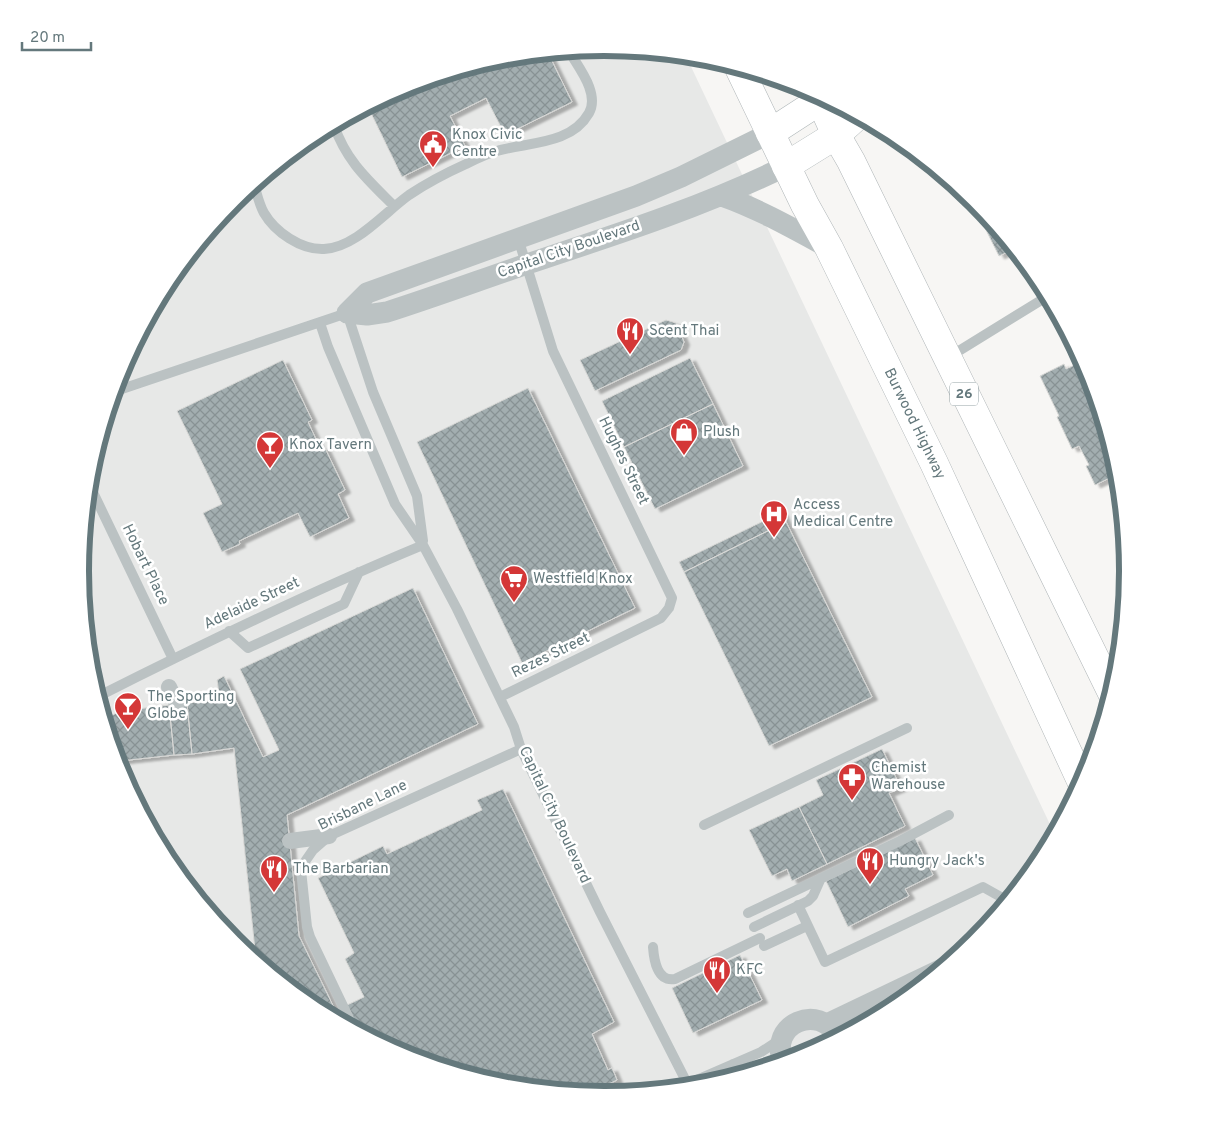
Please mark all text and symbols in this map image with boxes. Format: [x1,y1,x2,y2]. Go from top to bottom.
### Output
scale bar [22,20,91,52]
text: 20 m [30,29,65,48]
place label: Knox Civic Centre [452,126,522,162]
public building icon: Knox Civic Centre [418,129,448,168]
street label: Capital City Boulevard [495,217,643,283]
restaurant icon: Scent Thai [615,316,645,355]
place label: Scent Thai [649,322,719,341]
street label: Burwood Highway [879,365,949,483]
road number: 26 [950,382,978,406]
street label: Hughes Street [593,414,653,508]
shop icon: Plush [669,417,699,456]
place label: Plush [703,423,740,442]
bar icon: Knox Tavern [255,430,285,469]
place label: Knox Tavern [289,436,372,455]
place label: Access Medical Centre [793,496,893,532]
hospital icon: Access Medical Centre [759,499,789,538]
street label: Hobart Place [117,521,173,609]
supermarket icon: Westfield Knox [499,564,529,603]
place label: Westfield Knox [533,570,633,589]
street label: Adelaide Street [201,574,303,634]
street label: Rezes Street [509,629,593,683]
place label: The Sporting Globe [147,688,234,724]
bar icon: The Sporting Globe [113,691,143,730]
street label: Capital City Boulevard [514,743,594,887]
place label: Chemist Warehouse [871,759,945,795]
pharmacy icon: Chemist Warehouse [837,762,867,801]
street label: Brisbane Lane [315,776,411,836]
restaurant icon: Hungry Jack's [855,846,885,885]
place label: Hungry Jack's [889,852,985,871]
restaurant icon: The Barbarian [259,854,289,893]
place label: The Barbarian [293,860,389,879]
restaurant icon: KFC [702,955,732,994]
place label: KFC [736,961,764,980]

